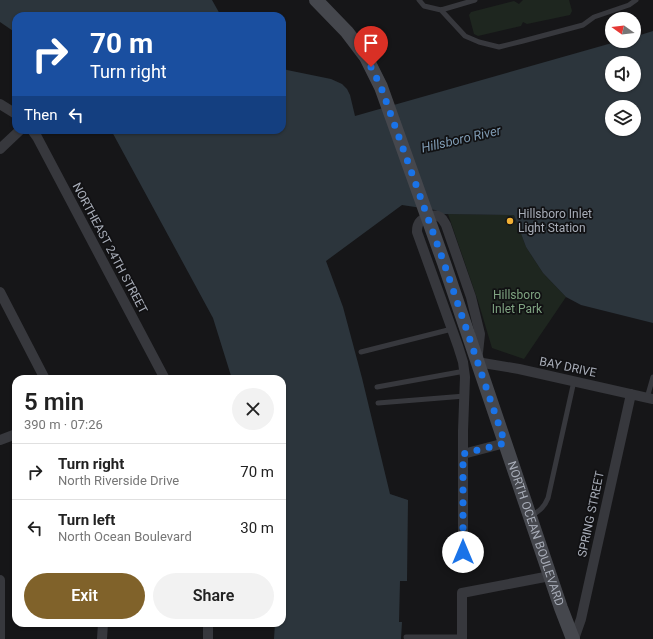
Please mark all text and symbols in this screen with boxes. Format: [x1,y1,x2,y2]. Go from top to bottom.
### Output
north arrow [605,12,641,48]
map controls [605,12,641,136]
pin [354,26,388,67]
text: 70 m [90,27,153,60]
icon: right [24,28,76,80]
icon: arrive [360,32,382,54]
button: sound [605,56,641,92]
text: Turn right [90,61,167,82]
button: layers [605,100,641,136]
icon: left [65,104,87,126]
text: Then [24,106,57,124]
water label: Hillsboro River [420,122,503,155]
street label: NORTHEAST 24TH STREET [70,180,150,316]
place label: Hillsboro Inlet Light Station [518,207,592,235]
marker: Hillsboro Inlet Light Station [505,216,515,226]
park label: Hillsboro Inlet Park [492,288,543,316]
street label: BAY DRIVE [538,354,598,380]
text: 5 min [24,388,84,416]
button: close [232,388,274,430]
text: 390 m · 07:26 [24,417,103,432]
text: Turn right [58,455,124,473]
street label: NORTH OCEAN BOULEVARD [505,459,567,608]
icon: right [24,461,46,483]
text: 70 m [240,463,274,481]
street label: SPRING STREET [575,470,607,558]
text: North Riverside Drive [58,473,179,488]
text: Turn left [58,511,115,529]
icon: left [24,517,46,539]
text: 30 m [240,519,274,537]
text: North Ocean Boulevard [58,529,192,544]
position arrow [442,531,484,573]
button: Exit [24,573,145,619]
button: Share [153,573,274,619]

